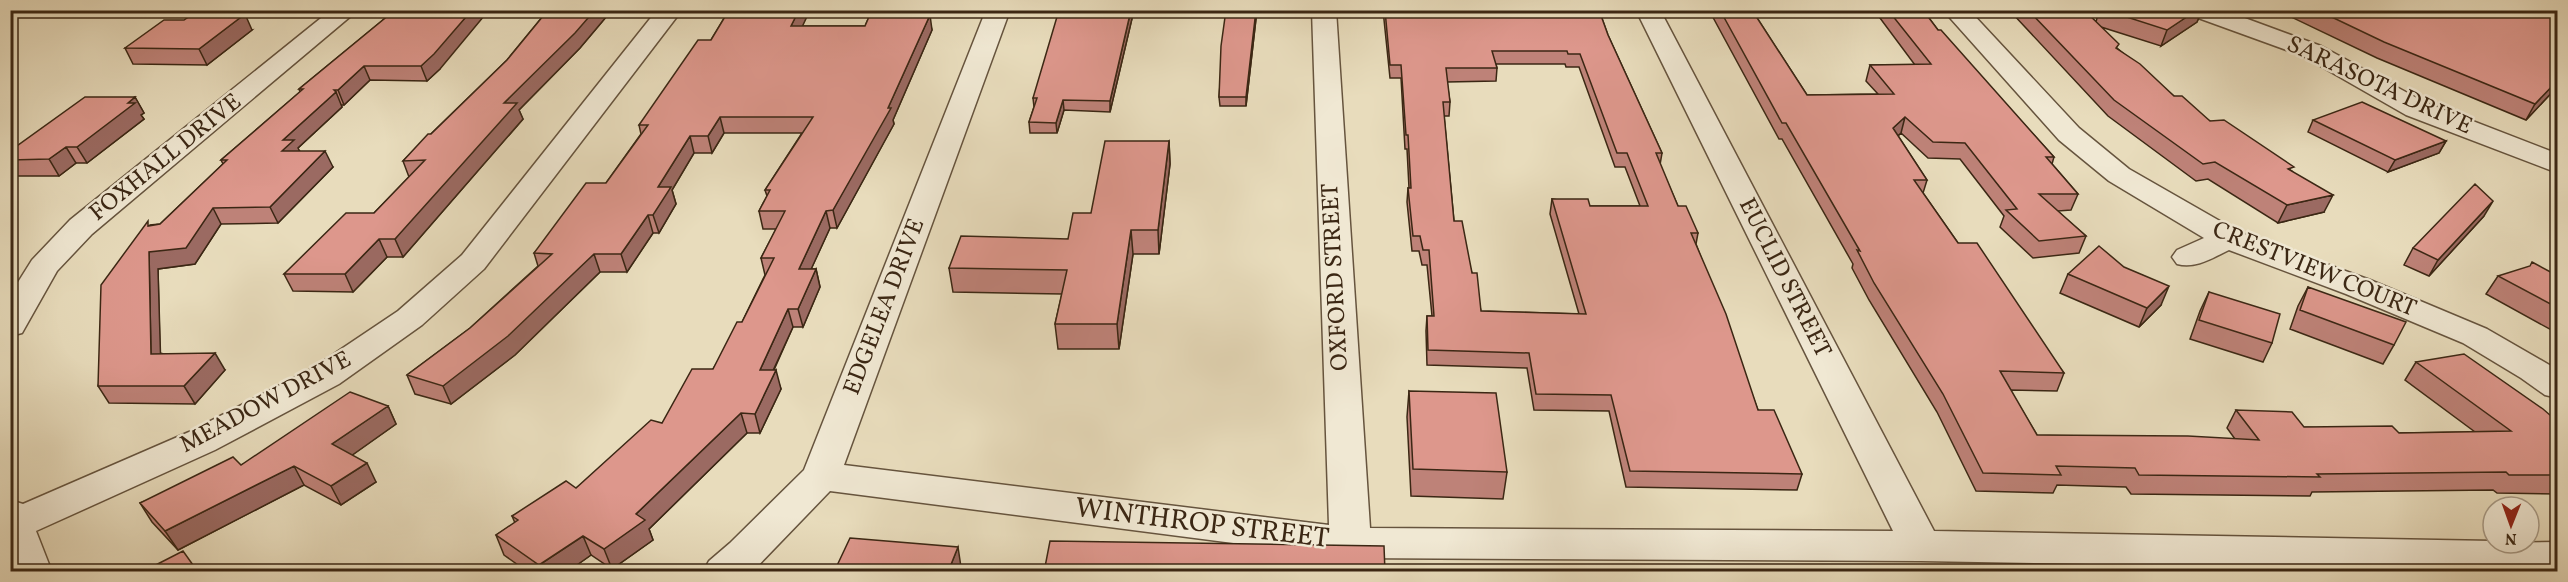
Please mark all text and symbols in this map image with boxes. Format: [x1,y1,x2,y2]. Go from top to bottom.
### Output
street label: SARASOTA DRIVE [2281,28,2477,144]
street label: FOXHALL DRIVE [83,86,249,230]
street label: OXFORD STREET [1314,182,1358,372]
street label: EUCLID STREET [1729,192,1839,364]
street label: EDGELEA DRIVE [836,214,934,400]
street label: CRESTVIEW COURT [2207,214,2421,326]
street label: MEADOW DRIVE [174,343,358,463]
street label: WINTHROP STREET [1073,489,1331,559]
north arrow [2481,495,2541,555]
text: N [2504,527,2517,549]

